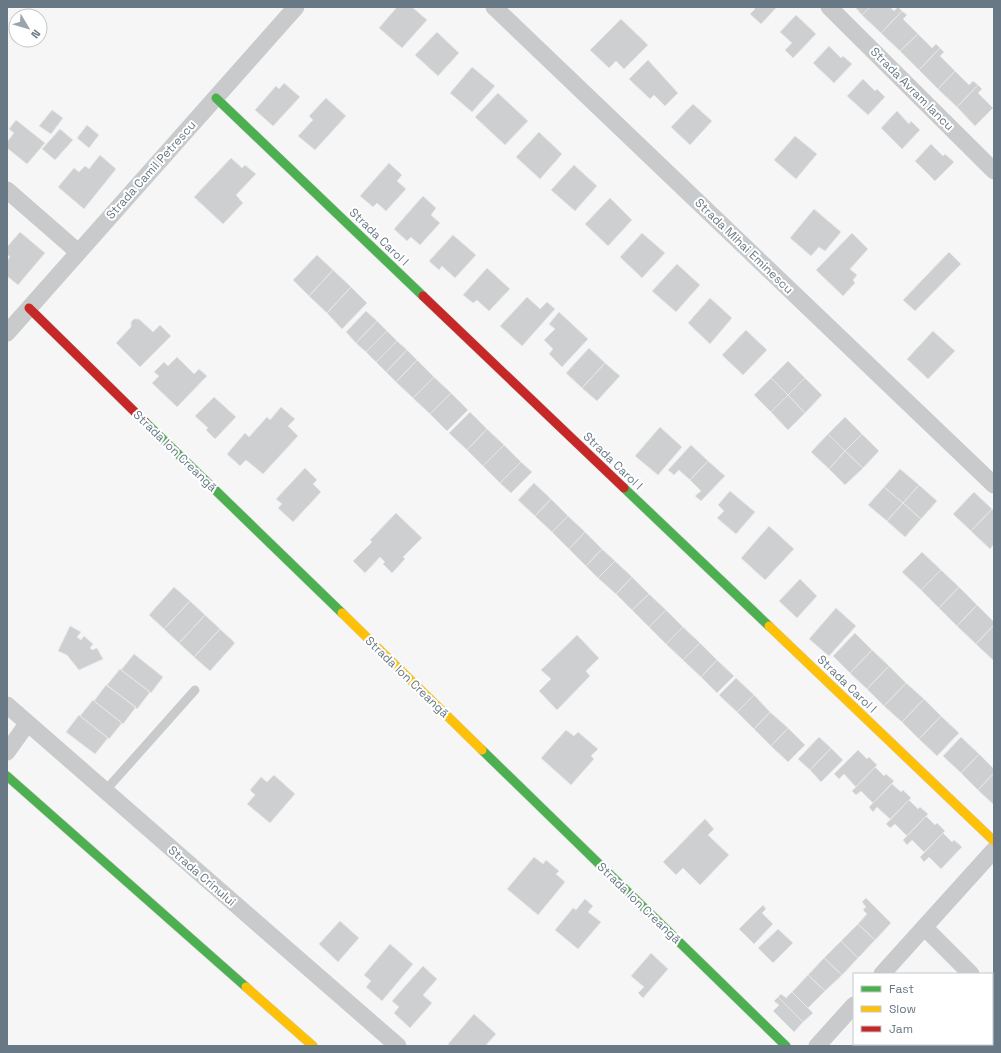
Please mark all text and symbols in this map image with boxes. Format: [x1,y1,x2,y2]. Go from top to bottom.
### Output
north arrow [8,8,48,48]
text: N [28,27,44,41]
street label: Strada Avram Iancu [867,44,957,134]
street label: Strada Camil Petrescu [102,117,200,223]
street label: Strada Mihai Eminescu [691,195,797,297]
street label: Strada Carol I [346,205,412,269]
street label: Strada Ion Creangă [130,407,220,495]
street label: Strada Carol I [580,429,646,493]
street label: Strada Ion Creangă [362,633,452,721]
street label: Strada Carol I [814,652,880,716]
street label: Strada Crinului [165,842,239,910]
street label: Strada Ion Creangă [594,859,684,947]
legend [853,973,993,1045]
text: Fast [889,981,914,997]
text: Slow [889,1001,916,1017]
text: Jam [889,1021,913,1037]

